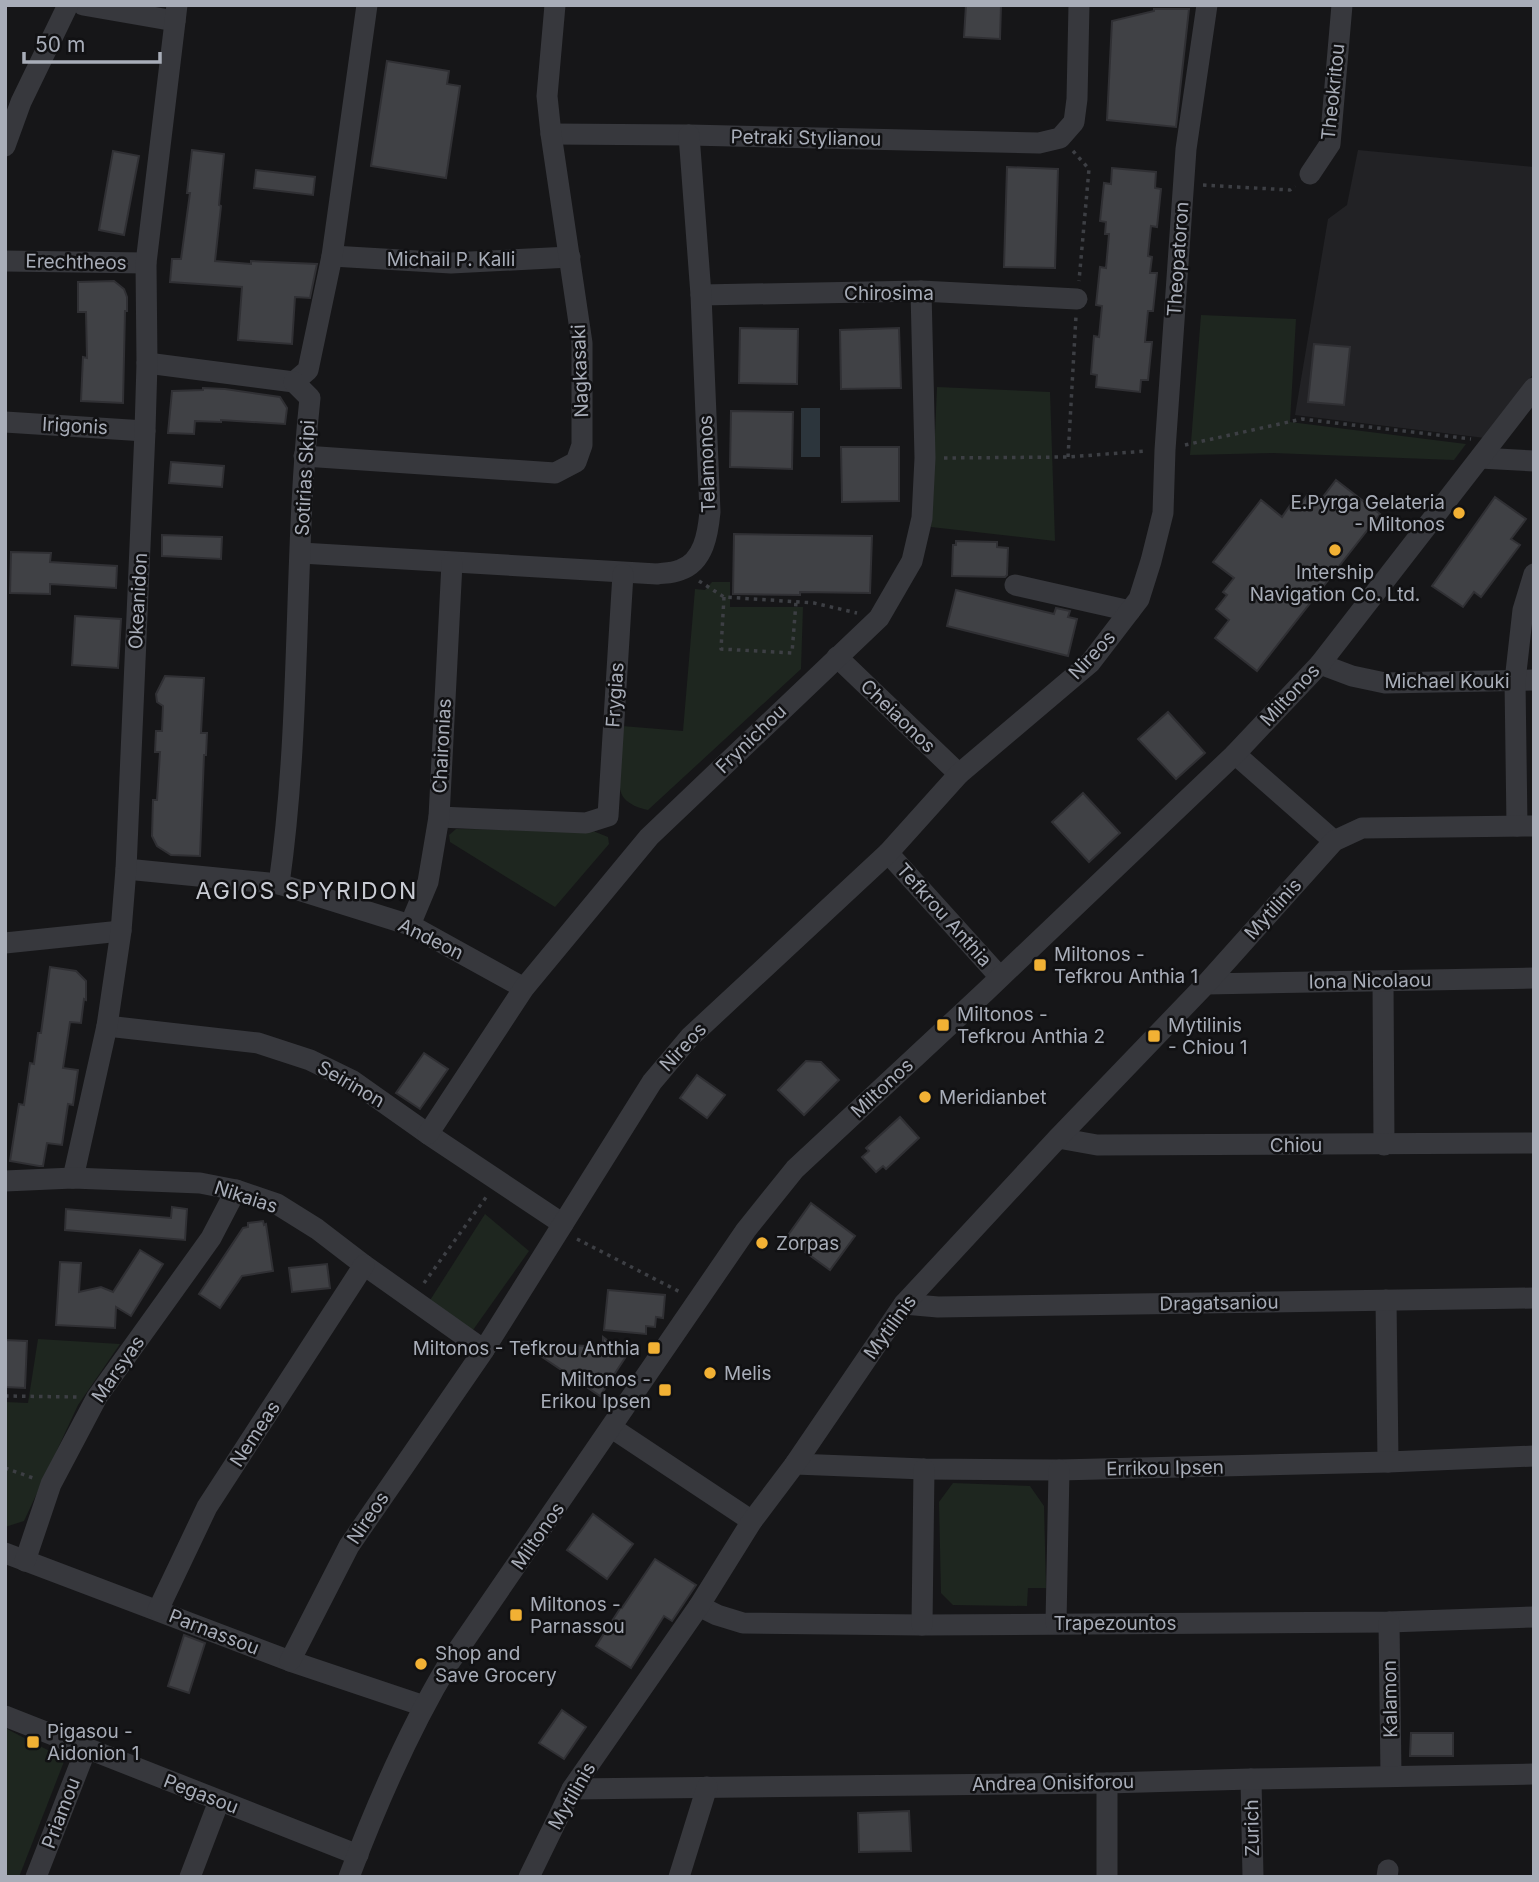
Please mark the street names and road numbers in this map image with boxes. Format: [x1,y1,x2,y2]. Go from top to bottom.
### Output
street label: Theokritou [1316,43,1350,141]
street label: Petraki Stylianou [730,125,882,151]
street label: Theopatoron [1163,201,1193,317]
street label: Michail P. Kalli [387,248,515,271]
street label: Erechtheos [25,250,127,274]
street label: Chirosima [844,282,934,305]
street label: Nagkasaki [567,324,593,418]
street label: Irigonis [41,413,109,439]
street label: Telamonos [694,415,720,513]
street label: Sotirias Skipi [290,420,320,536]
street label: Okeanidon [124,552,152,650]
street label: Nireos [1064,626,1120,684]
street label: Miltonos [1255,659,1325,731]
street label: Frygias [601,662,629,728]
street label: Michael Kouki [1384,670,1510,693]
street label: Cheiaonos [856,675,940,757]
street label: Chaironias [428,698,456,794]
street label: Frynichou [711,700,791,778]
street label: Tefkrou Anthia [892,859,996,971]
street label: Mytilinis [1240,874,1306,944]
street label: Andeon [395,913,467,965]
street label: Iona Nicolaou [1308,968,1432,994]
street label: Nireos [655,1018,711,1076]
street label: Miltonos [846,1053,918,1123]
street label: Seirinon [313,1056,389,1112]
street label: Chiou [1270,1134,1322,1157]
street label: Nikaias [211,1176,281,1218]
street label: Mytilinis [859,1290,921,1364]
street label: Dragatsaniou [1159,1290,1279,1316]
street label: Marsyas [87,1331,149,1407]
street label: Nemeas [225,1397,285,1471]
street label: Errikou Ipsen [1106,1455,1224,1481]
street label: Nireos [342,1487,394,1549]
street label: Miltonos [507,1498,569,1574]
street label: Parnassou [166,1604,262,1660]
street label: Trapezountos [1054,1612,1176,1635]
street label: Kalamon [1378,1660,1402,1738]
street label: Mytilinis [544,1758,600,1834]
street label: Pegasou [160,1769,242,1819]
street label: Andrea Onisiforou [972,1770,1134,1796]
street label: Priamou [37,1774,85,1852]
street label: Zurich [1240,1799,1264,1857]

